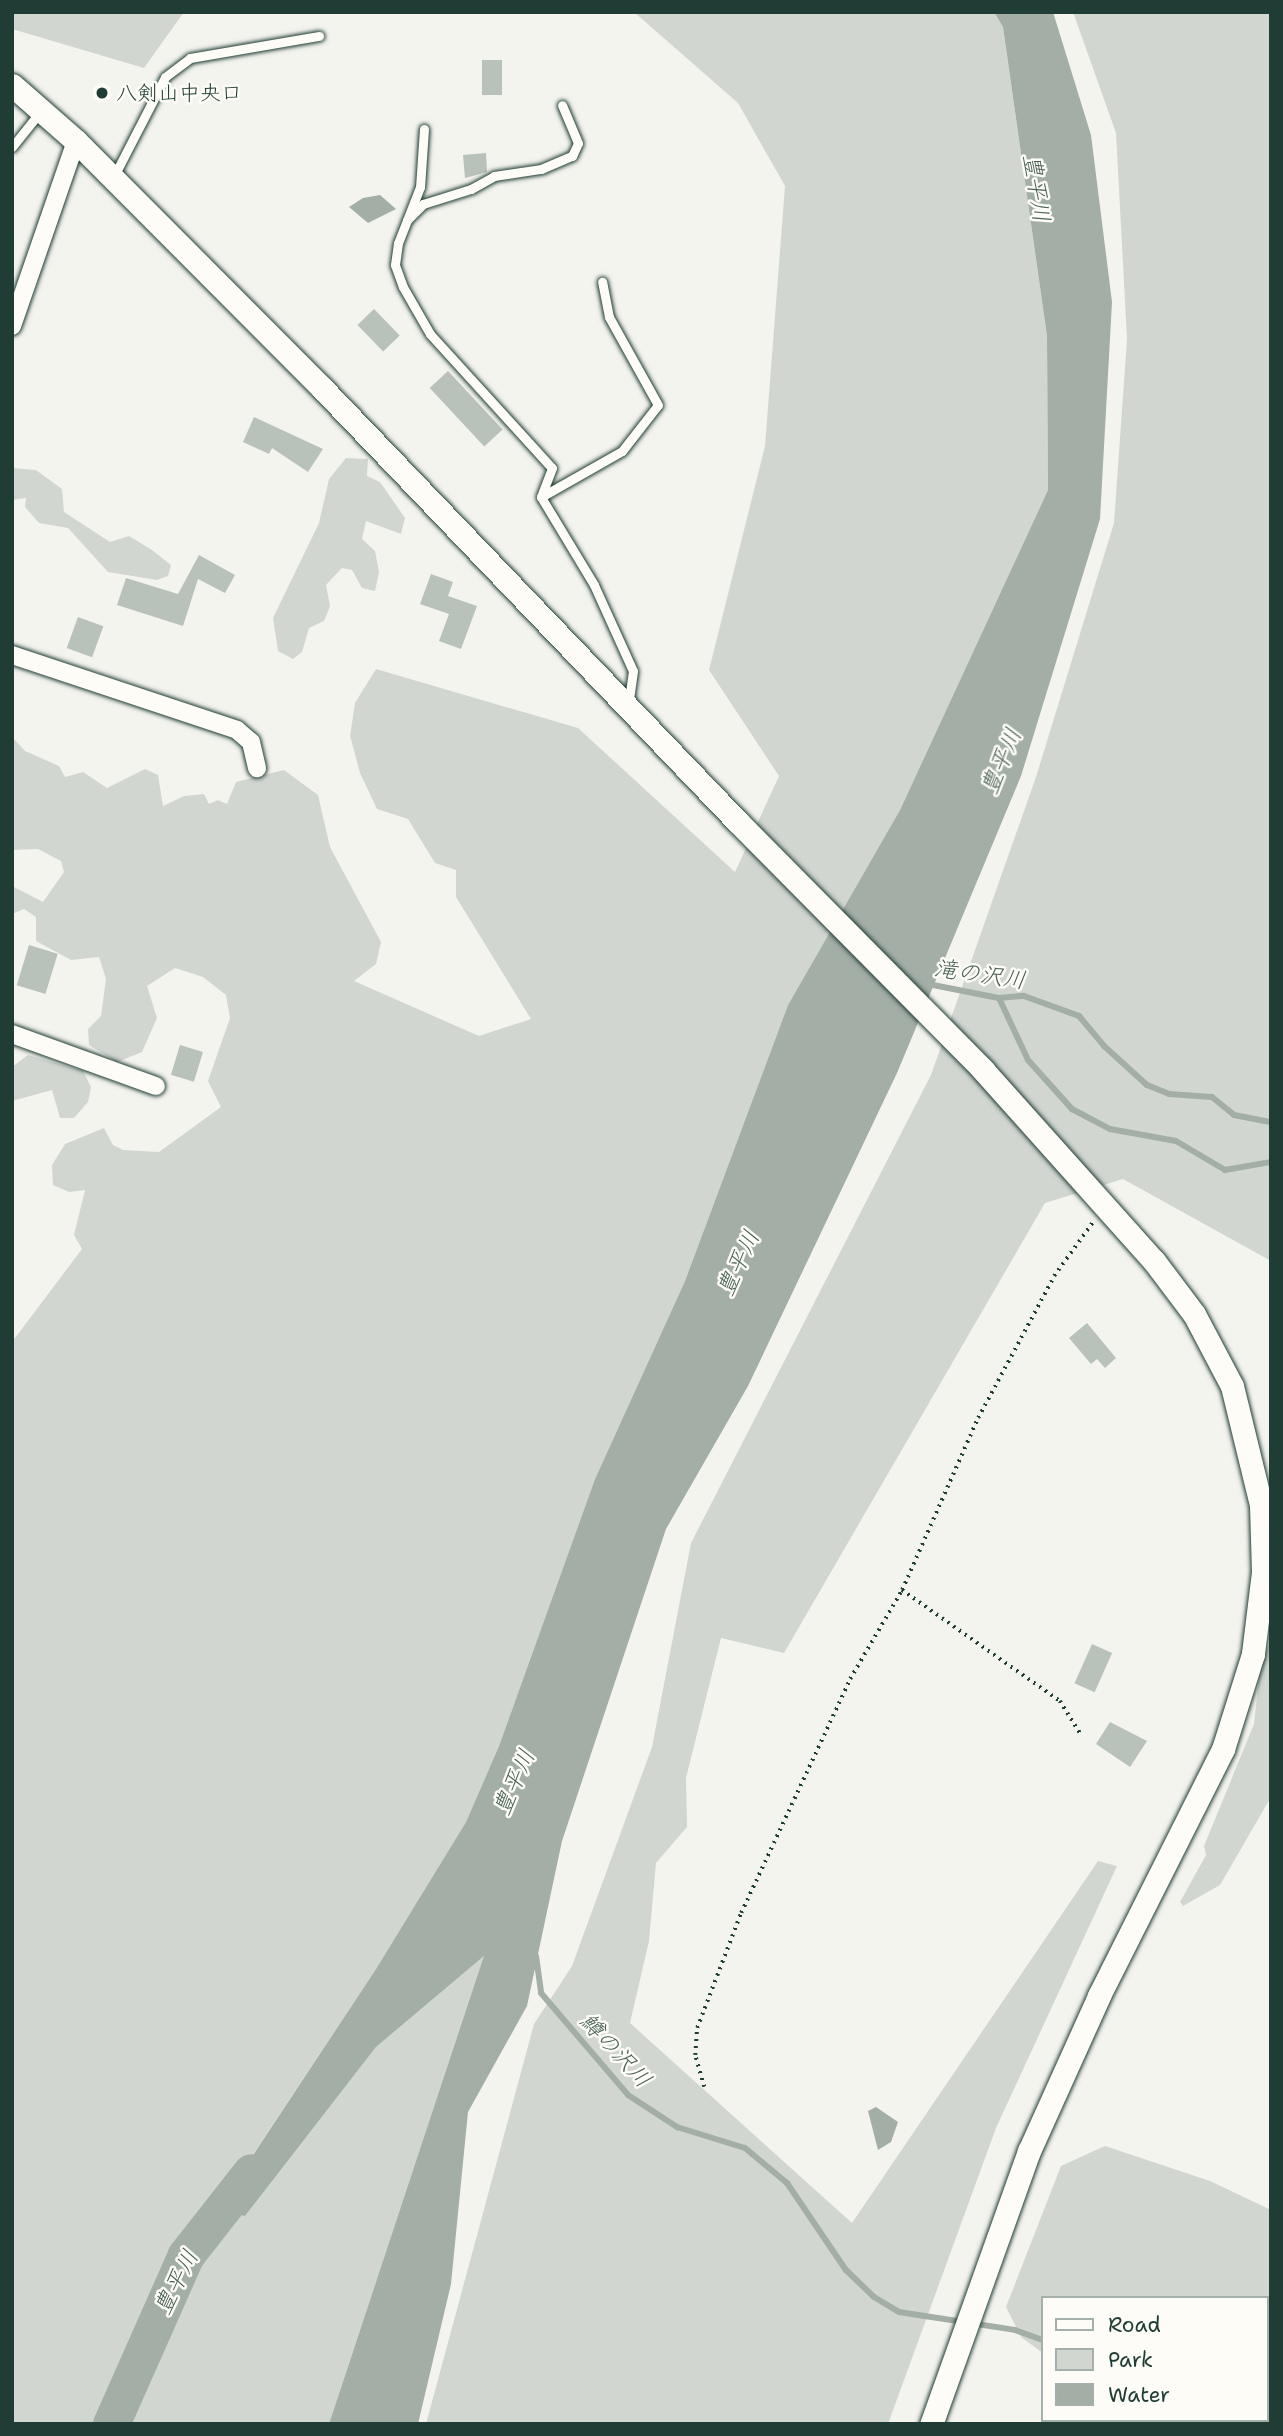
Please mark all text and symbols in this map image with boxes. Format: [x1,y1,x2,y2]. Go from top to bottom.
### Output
place label: 八剣山中央口 [116,80,242,106]
marker: 八剣山中央口 [94,85,110,101]
water label: 豊平川 [1018,152,1056,224]
water label: 豊平川 [975,724,1027,798]
water label: 滝の沢川 [933,954,1027,994]
water label: 豊平川 [711,1226,765,1300]
water label: 豊平川 [487,1745,541,1819]
water label: 鱒の沢川 [575,2007,657,2093]
water label: 豊平川 [148,2245,204,2319]
legend [1042,2296,1269,2422]
text: Road [1108,2311,1161,2339]
text: Park [1108,2346,1153,2374]
text: Water [1108,2381,1170,2409]

